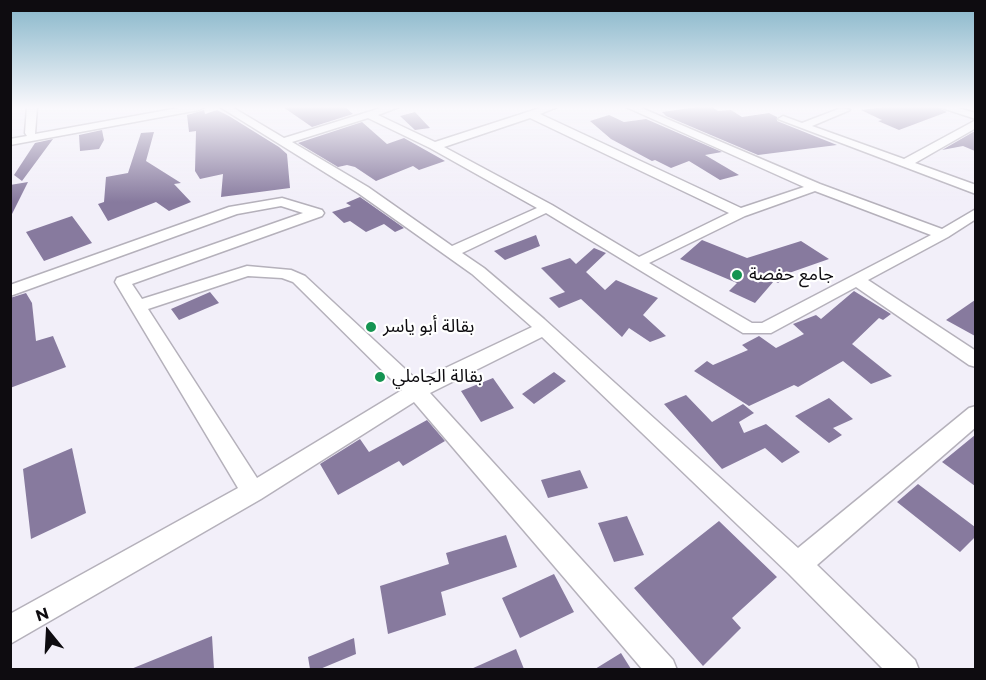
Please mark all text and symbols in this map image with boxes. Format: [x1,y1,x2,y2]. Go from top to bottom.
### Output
place label: جامع حفصة [749,264,834,286]
marker: جامع حفصة [730,268,744,282]
place label: بقالة أبو ياسر [383,316,474,338]
marker: بقالة أبو ياسر [364,320,378,334]
place label: بقالة الجاملي [392,366,483,388]
marker: بقالة الجاملي [373,370,387,384]
north arrow [18,602,78,662]
text: N [33,603,51,625]

